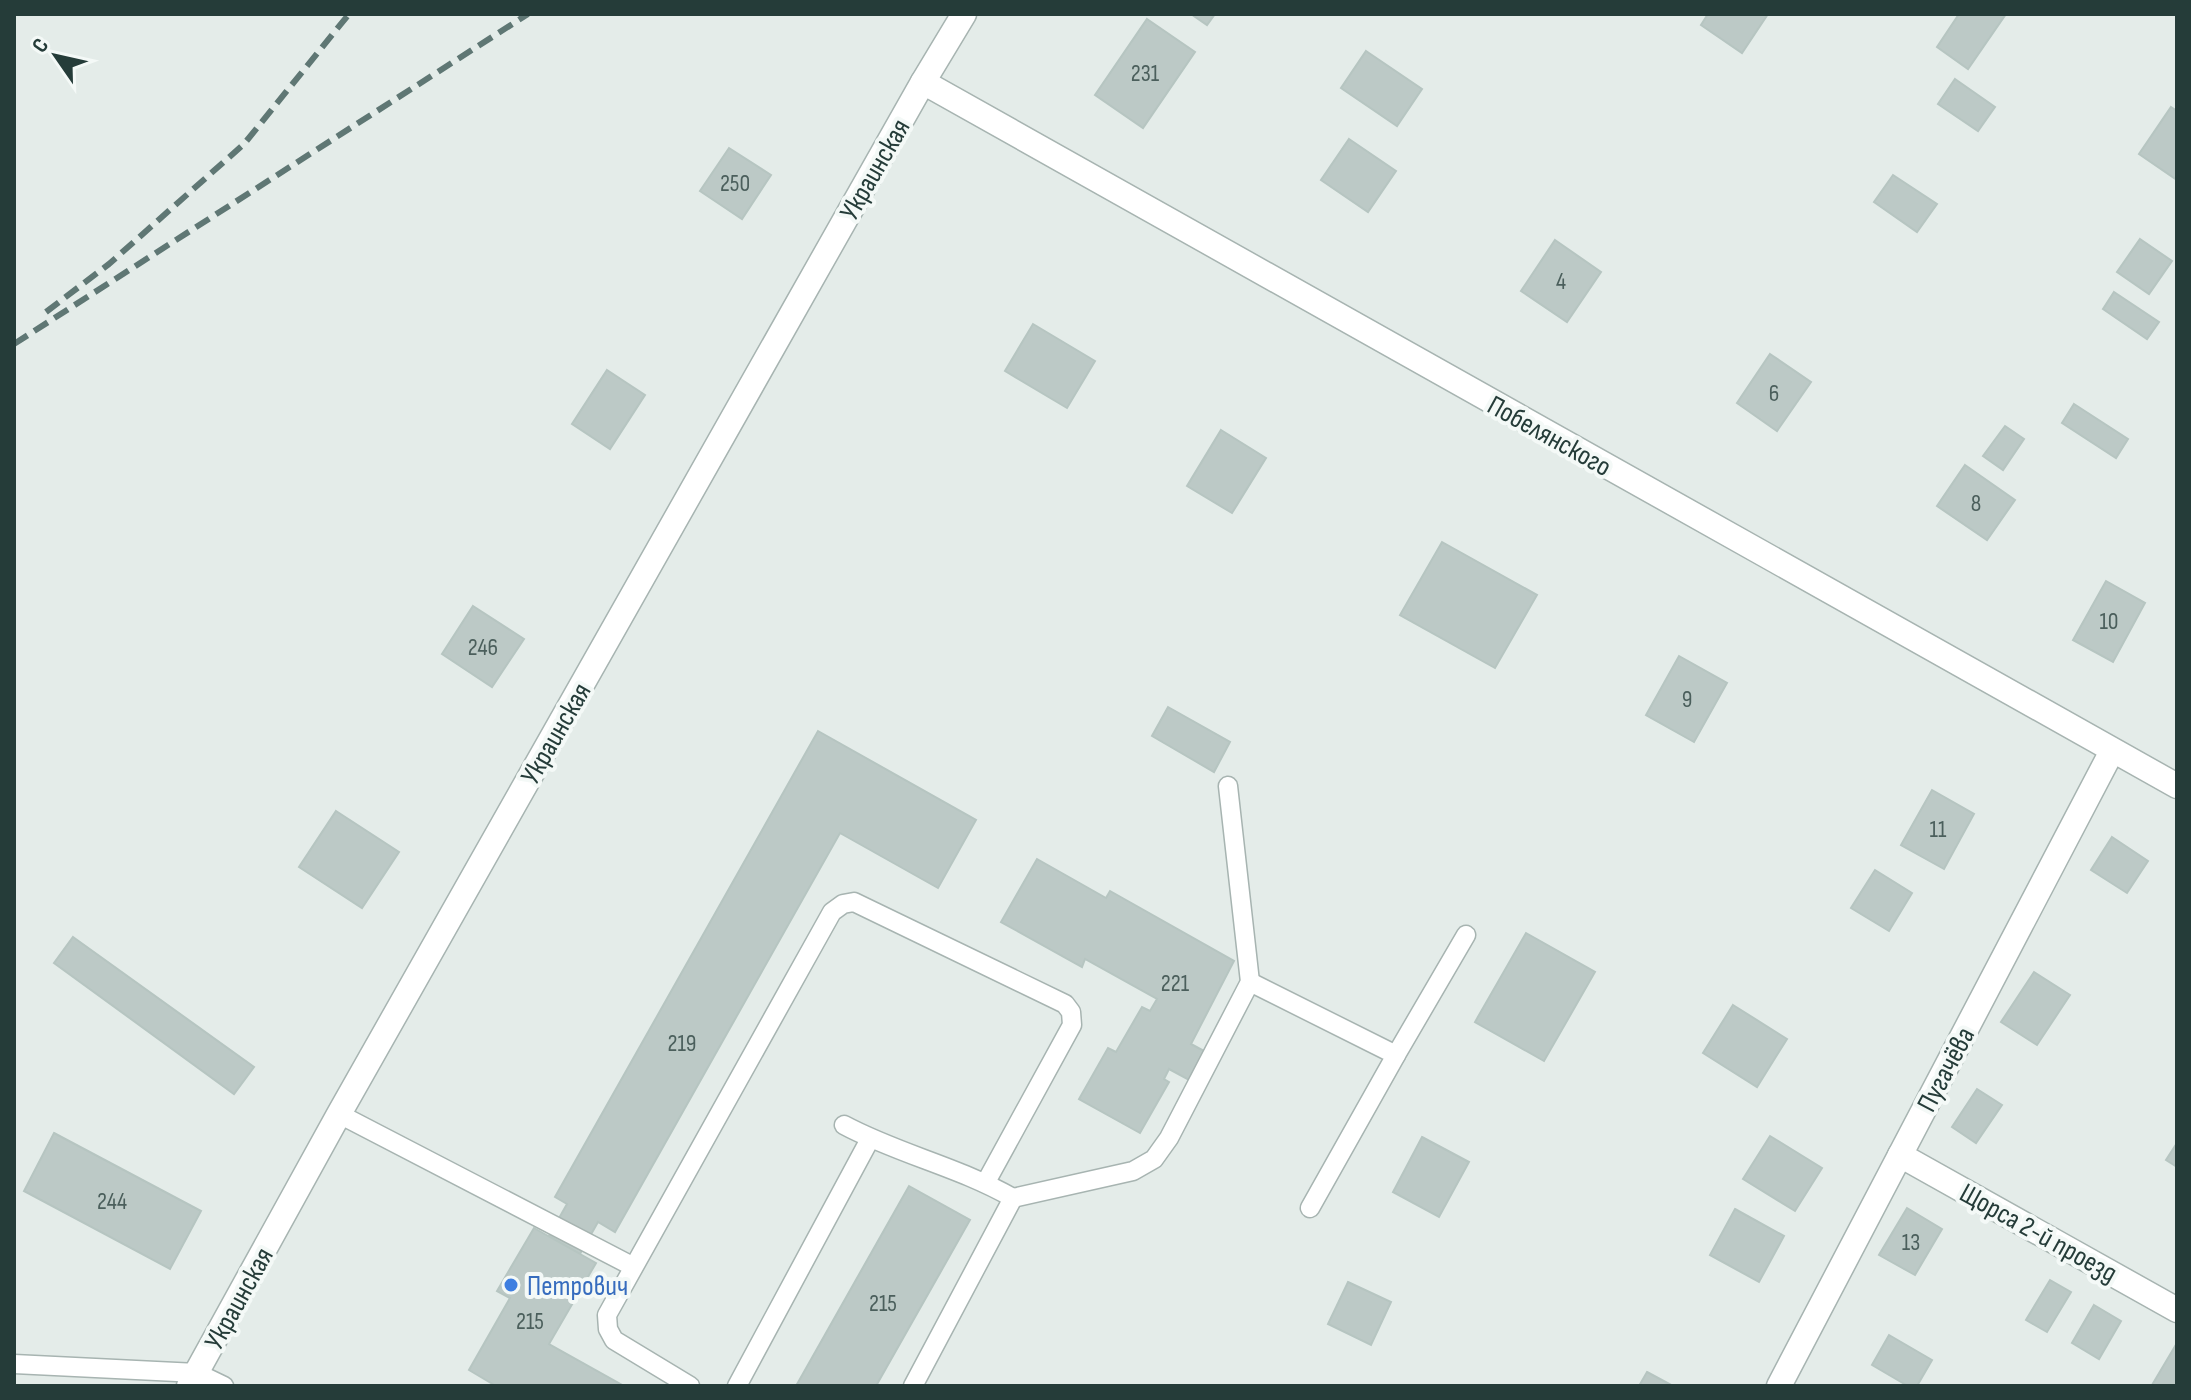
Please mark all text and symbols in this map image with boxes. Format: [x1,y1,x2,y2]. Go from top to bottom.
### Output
north arrow [16,16,96,96]
text: С [26,33,55,58]
house number: 231 [1131,59,1160,88]
street label: Украинская [833,113,917,226]
house number: 250 [720,169,750,198]
house number: 4 [1556,267,1566,296]
house number: 6 [1769,379,1779,408]
street label: Побелянского [1482,389,1617,484]
house number: 8 [1971,489,1981,518]
house number: 10 [2099,607,2119,636]
house number: 246 [468,633,498,662]
street label: Украинская [514,677,598,790]
house number: 9 [1682,685,1692,714]
house number: 11 [1930,815,1947,844]
house number: 221 [1161,969,1190,998]
street label: Пугачёва [1910,1022,1982,1118]
house number: 219 [668,1029,697,1058]
street label: Щорса 2-й проезд [1954,1177,2123,1290]
house number: 244 [97,1187,127,1216]
house number: 13 [1902,1228,1920,1257]
street label: Украинская [198,1242,281,1356]
place label: Петрович [527,1270,628,1303]
marker: Петрович [502,1276,520,1294]
house number: 215 [869,1289,897,1318]
house number: 215 [516,1307,544,1336]

